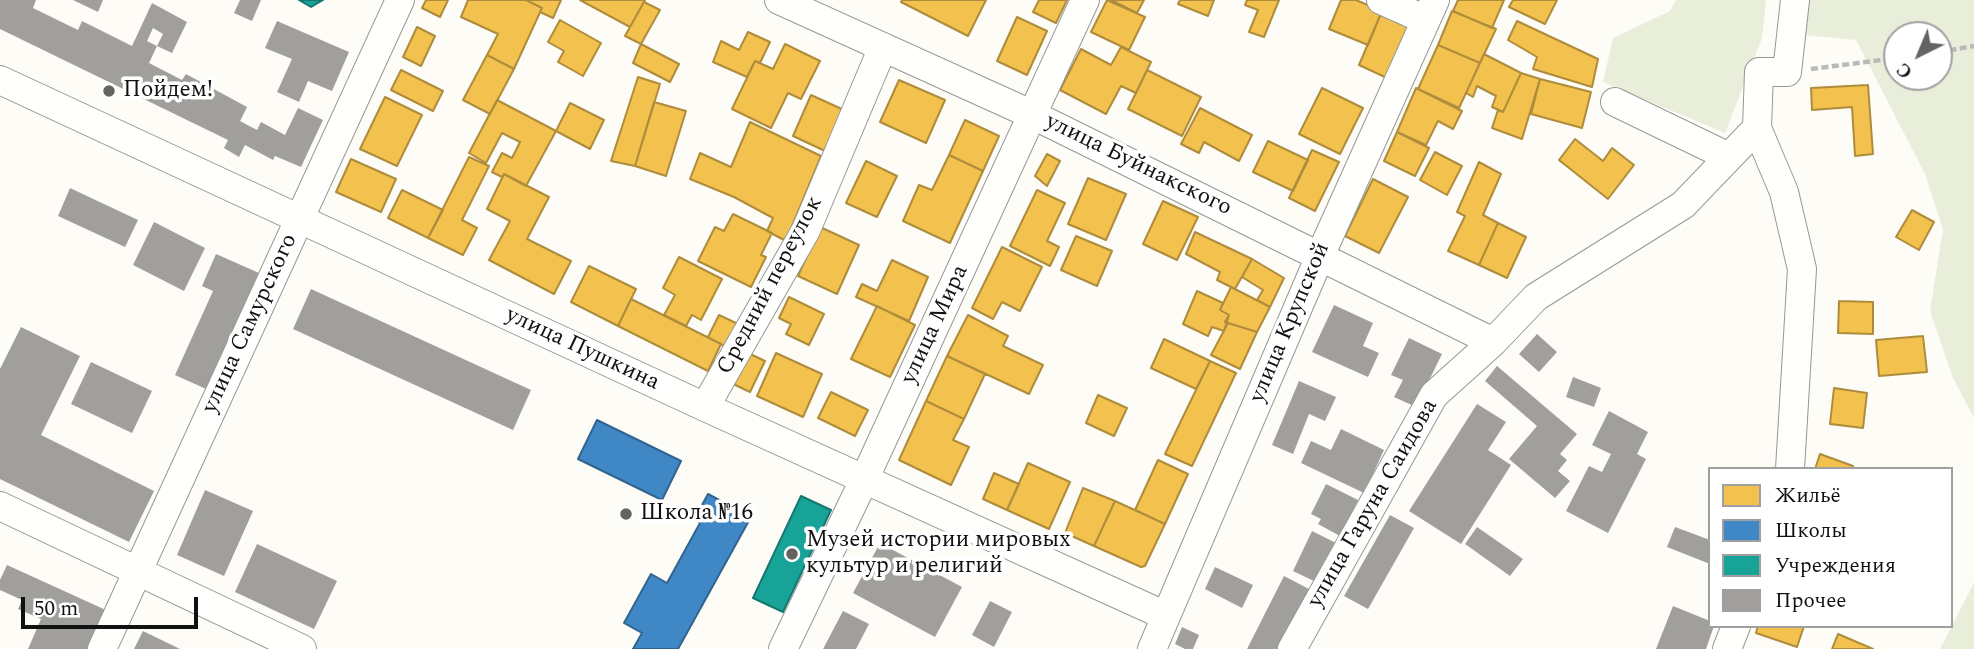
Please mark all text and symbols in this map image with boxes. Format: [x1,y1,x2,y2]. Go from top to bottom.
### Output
north arrow [1883,21,1953,91]
text: С [1890,55,1920,85]
place label: Пойдем! [123,77,213,105]
marker: Пойдем! [101,83,117,99]
street label: улица Буйнакского [1040,109,1236,223]
street label: Средний переулок [712,192,830,380]
street label: улица Самурского [197,230,305,418]
street label: улица Крупской [1245,239,1337,407]
street label: улица Мира [896,261,976,389]
street label: улица Пушкина [501,302,663,398]
street label: улица Гаруна Саидова [1303,395,1445,613]
legend [1708,467,1953,628]
text: Жильё [1775,480,1841,512]
place label: Школа №16 [640,500,753,528]
marker: Школа №16 [618,506,634,522]
text: Школы [1775,515,1847,547]
place label: Музей истории мировых культур и религий [806,527,1071,581]
marker: Музей истории мировых культур и религий [784,546,800,562]
text: Учреждения [1775,550,1896,582]
scale bar [24,582,201,626]
text: Прочее [1775,585,1846,617]
text: 50 m [34,593,78,625]

